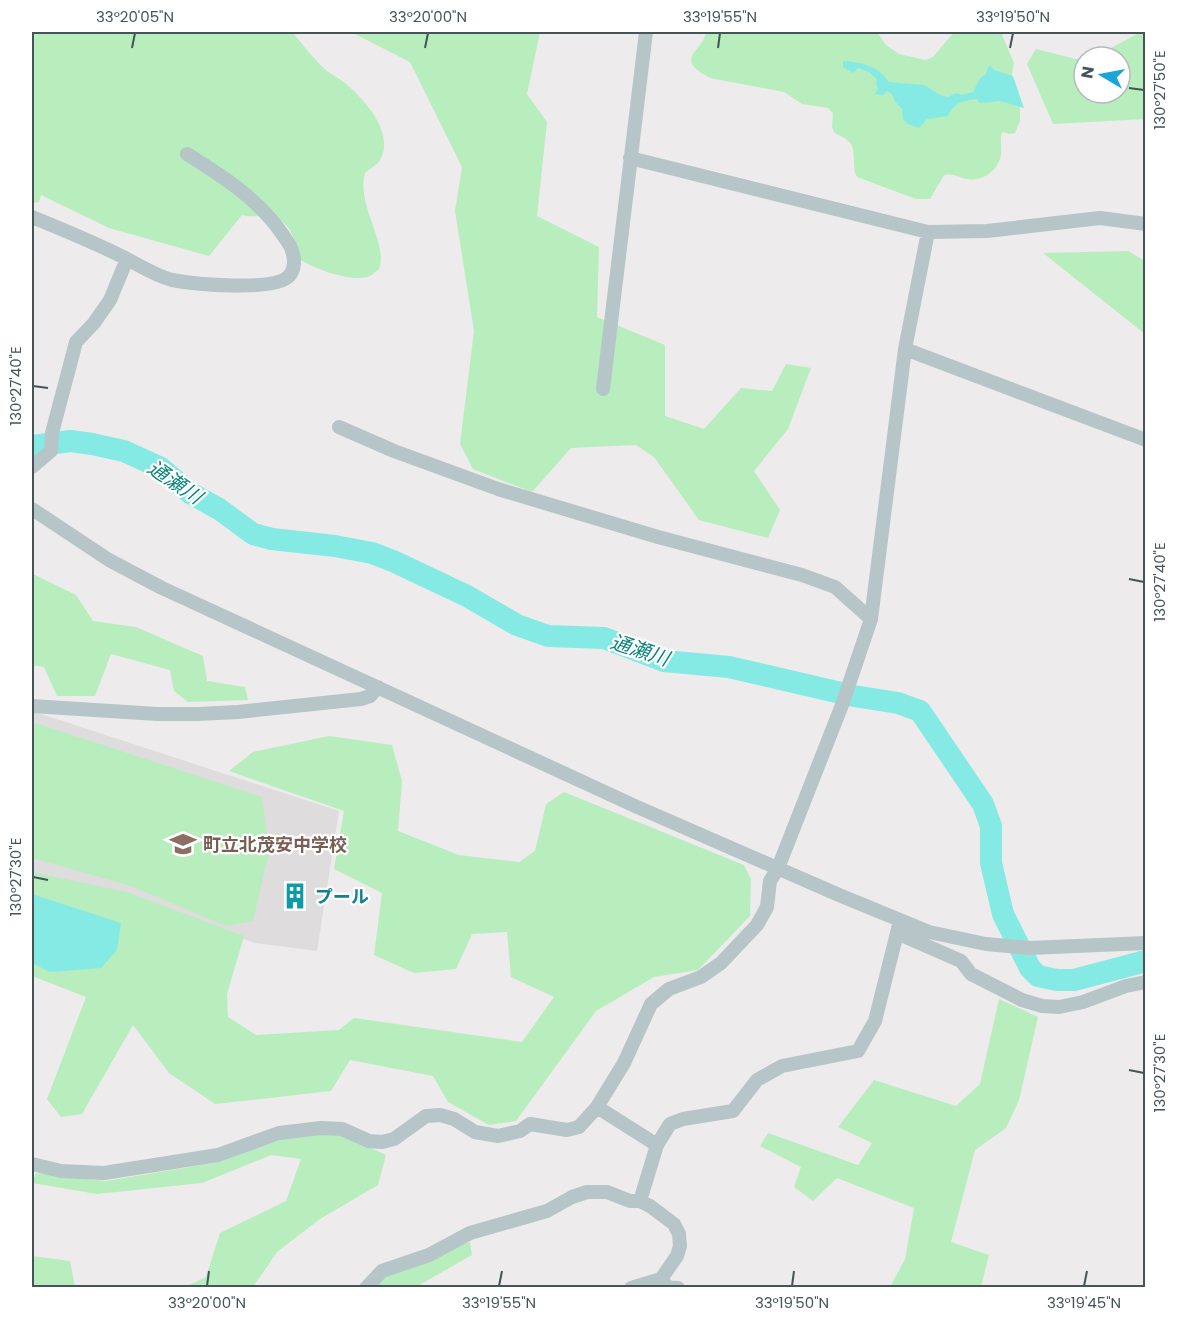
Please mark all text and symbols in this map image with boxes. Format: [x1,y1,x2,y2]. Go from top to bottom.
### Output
text: 33°20'05"N [96,6,174,27]
text: 33°20'00"N [389,6,467,27]
text: 33°19'55"N [683,6,757,27]
text: 33°19'50"N [976,6,1050,27]
north arrow [1072,45,1132,105]
text: 130°27'50"E [1149,50,1170,130]
text: N [1075,65,1100,80]
text: 130°27'40"E [5,346,26,426]
water label: 通瀬川 [142,454,209,512]
text: 130°27'40"E [1149,542,1170,622]
water label: 通瀬川 [607,627,675,673]
school or university icon: 町立北茂安中学校 [168,829,198,859]
place label: 町立北茂安中学校 [203,832,347,857]
text: 130°27'30"E [5,838,26,916]
building icon: プール [280,881,310,911]
place label: プール [315,884,369,909]
text: 130°27'30"E [1149,1034,1170,1112]
text: 33°20'00"N [168,1292,246,1313]
text: 33°19'55"N [462,1292,536,1313]
text: 33°19'50"N [755,1292,829,1313]
text: 33°19'45"N [1047,1292,1121,1313]

